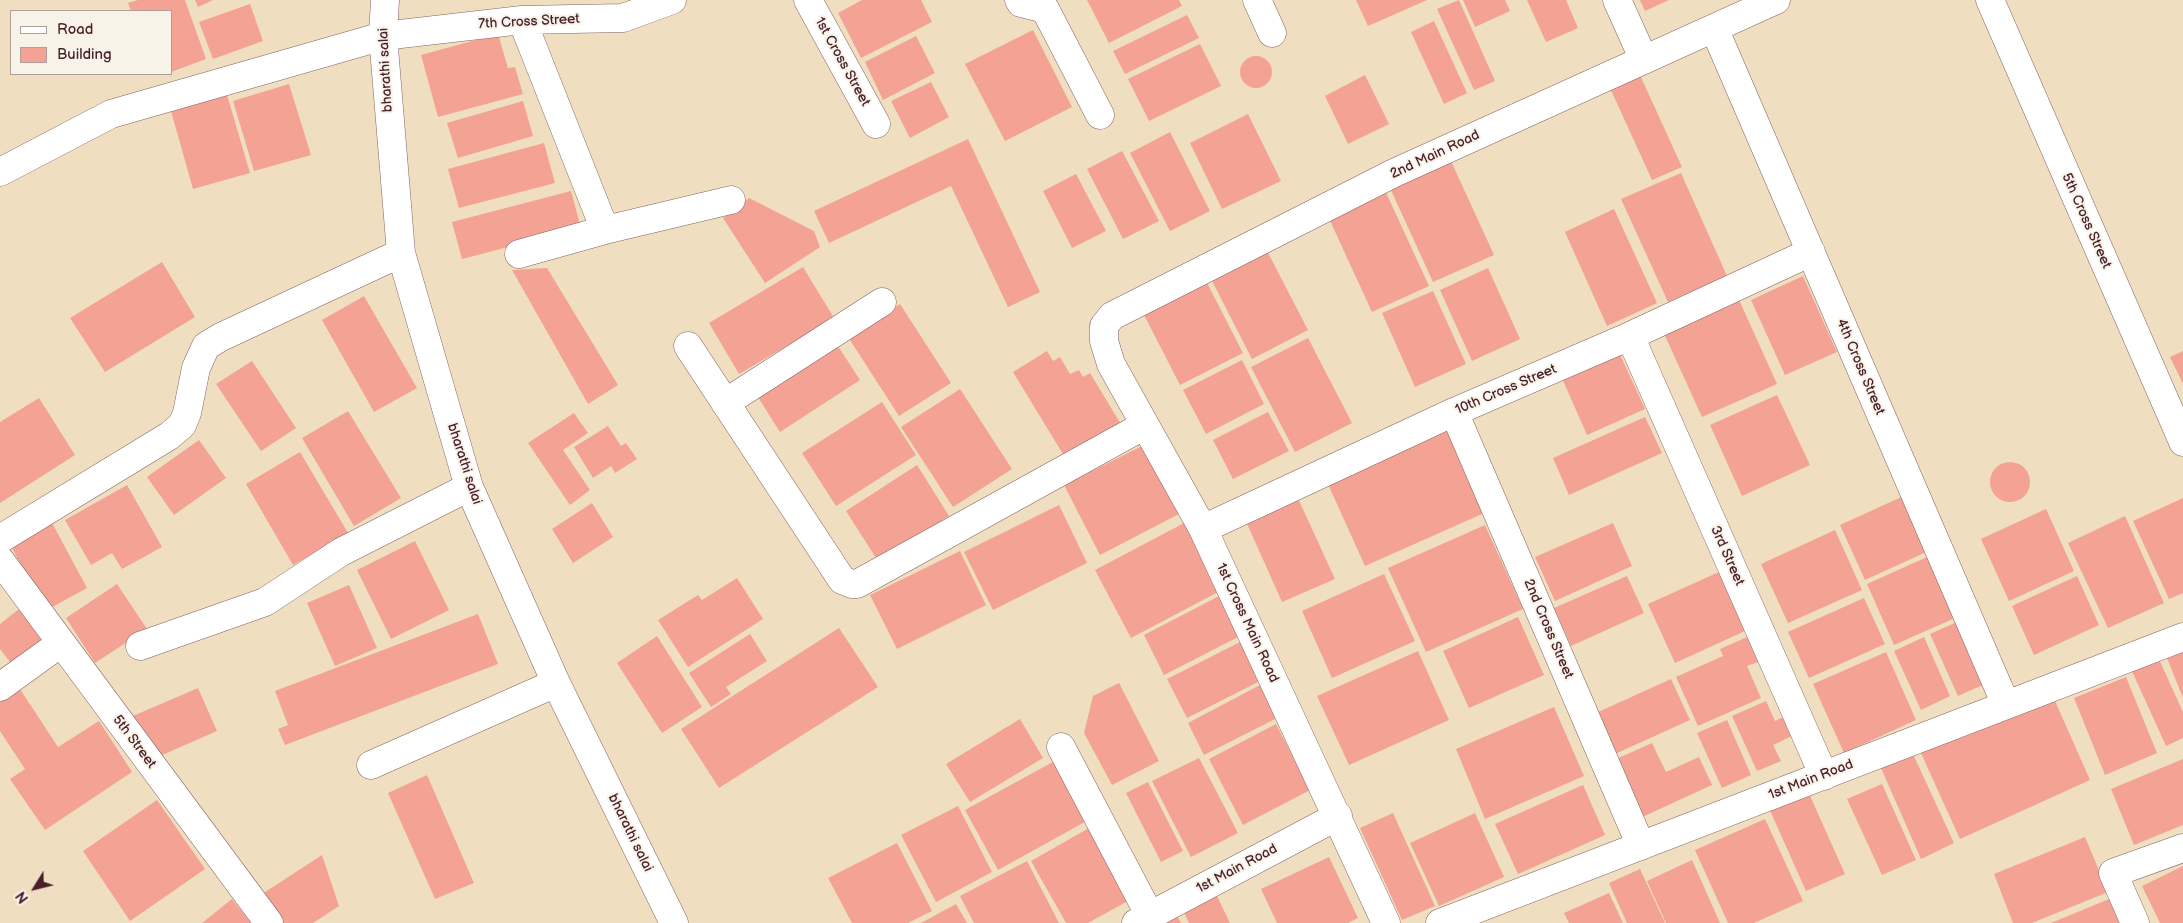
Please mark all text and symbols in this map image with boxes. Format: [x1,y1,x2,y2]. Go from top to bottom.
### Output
legend [10,10,172,75]
street label: 7th Cross Street [478,11,580,33]
street label: 1st Cross Street [811,15,873,109]
text: Road [57,20,93,39]
street label: bharathi salai [375,27,397,113]
text: Building [57,45,112,64]
street label: 2nd Main Road [1388,127,1482,183]
street label: 5th Cross Street [2057,171,2115,271]
street label: 4th Cross Street [1832,316,1888,418]
street label: 10th Cross Street [1453,361,1559,419]
street label: bharathi salai [443,421,485,507]
street label: 3rd Street [1706,524,1748,588]
street label: 1st Cross Main Road [1212,561,1282,685]
street label: 2nd Cross Street [1519,577,1577,681]
street label: 5th Street [109,712,159,772]
street label: 1st Main Road [1766,756,1856,804]
street label: bharathi salai [604,791,656,875]
street label: 1st Main Road [1194,841,1280,897]
north arrow [10,863,60,913]
text: N [12,888,32,906]

